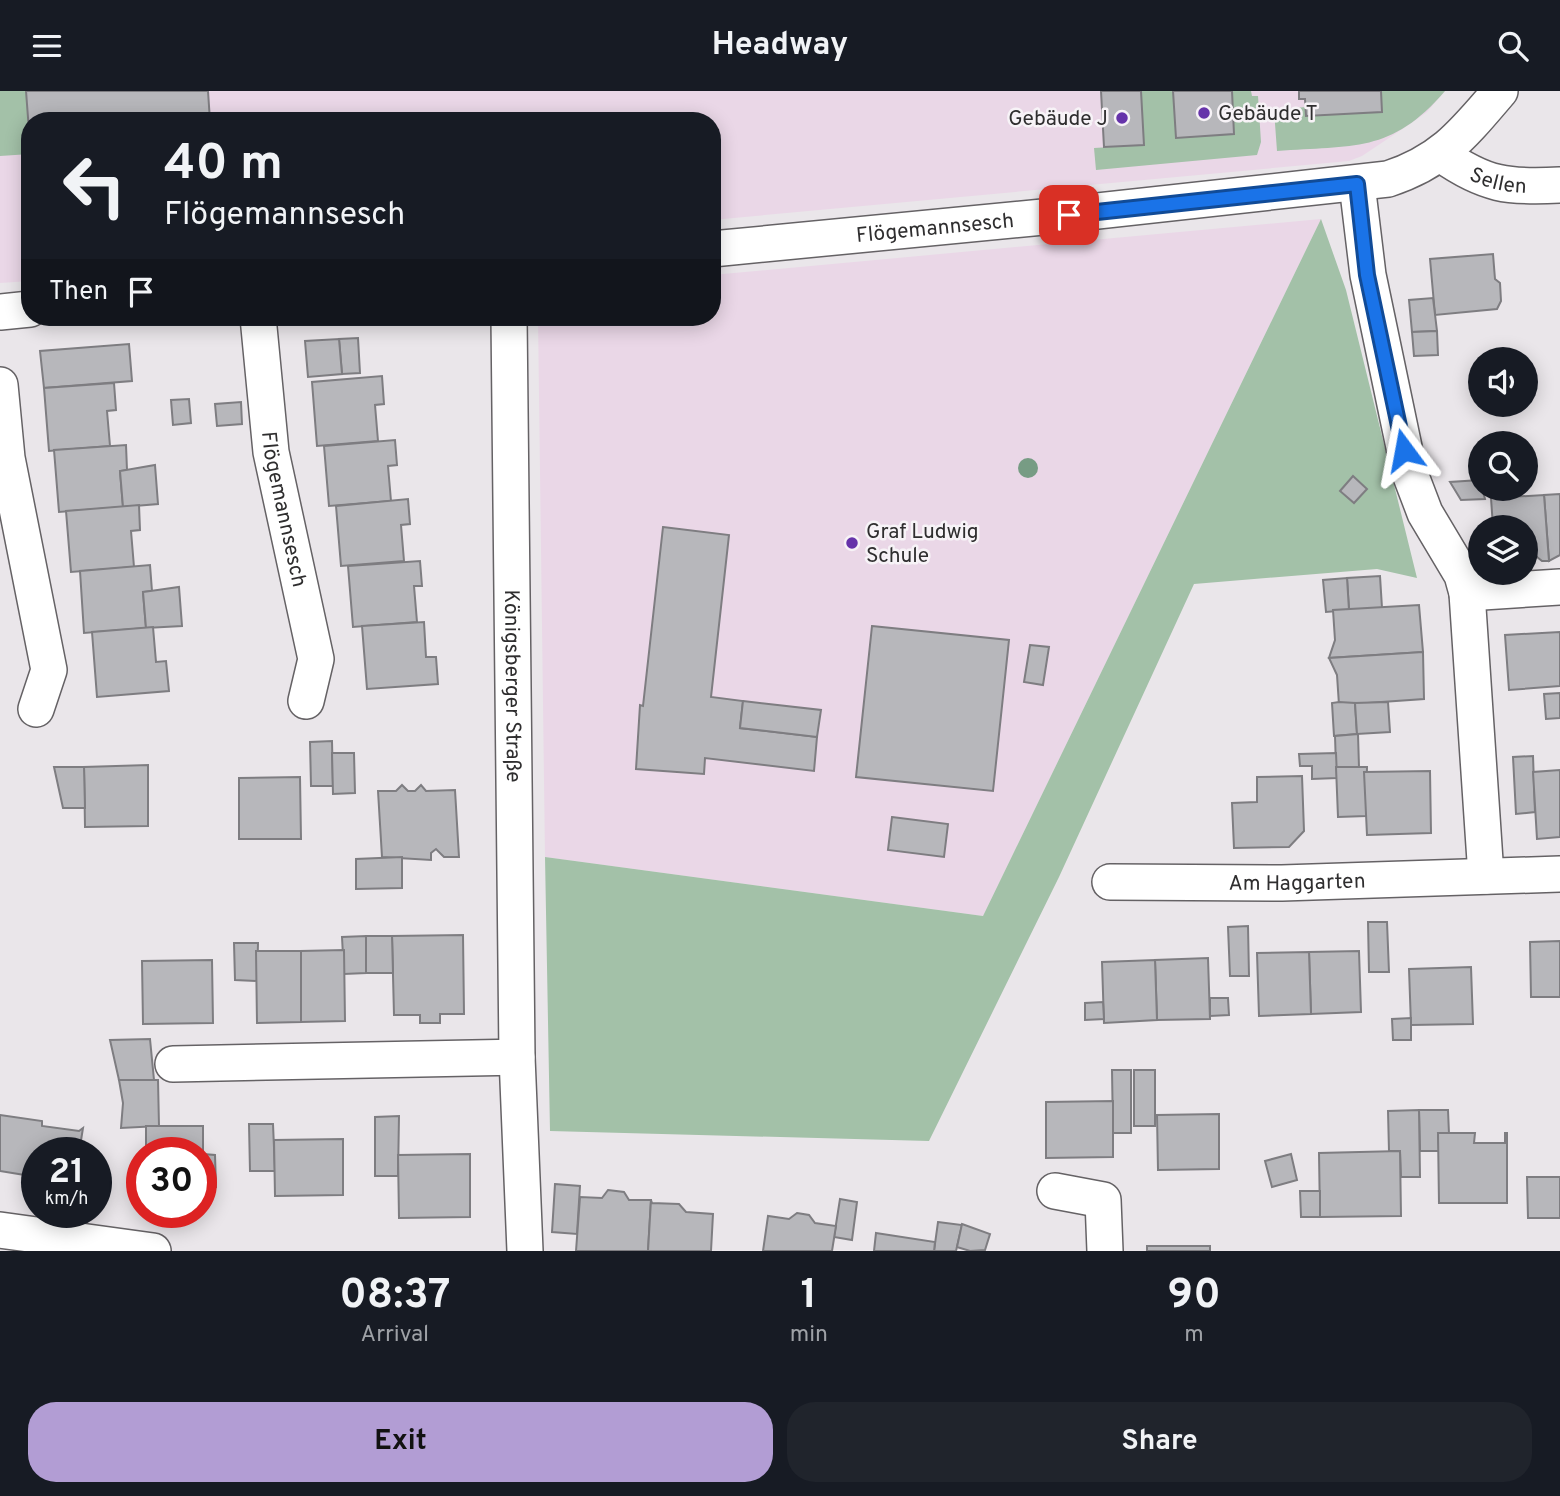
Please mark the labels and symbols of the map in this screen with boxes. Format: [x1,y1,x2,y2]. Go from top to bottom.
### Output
place label: Gebäude T [1218,101,1318,128]
marker: Gebäude T [1196,105,1212,121]
place label: Gebäude J [1008,106,1108,133]
marker: Gebäude J [1114,110,1130,126]
street label: Sellen [1465,162,1528,201]
pin [1039,185,1099,245]
street label: Flögemannsesch [855,208,1015,250]
position arrow [1367,413,1441,487]
street label: Flögemannsesch [254,430,312,590]
place label: Graf Ludwig Schule [866,519,979,570]
marker: Graf Ludwig Schule [844,535,860,551]
street label: Königsberger Straße [497,589,526,783]
street label: Am Haggarten [1228,868,1366,898]
speed limit sign: 30 [126,1137,217,1228]

